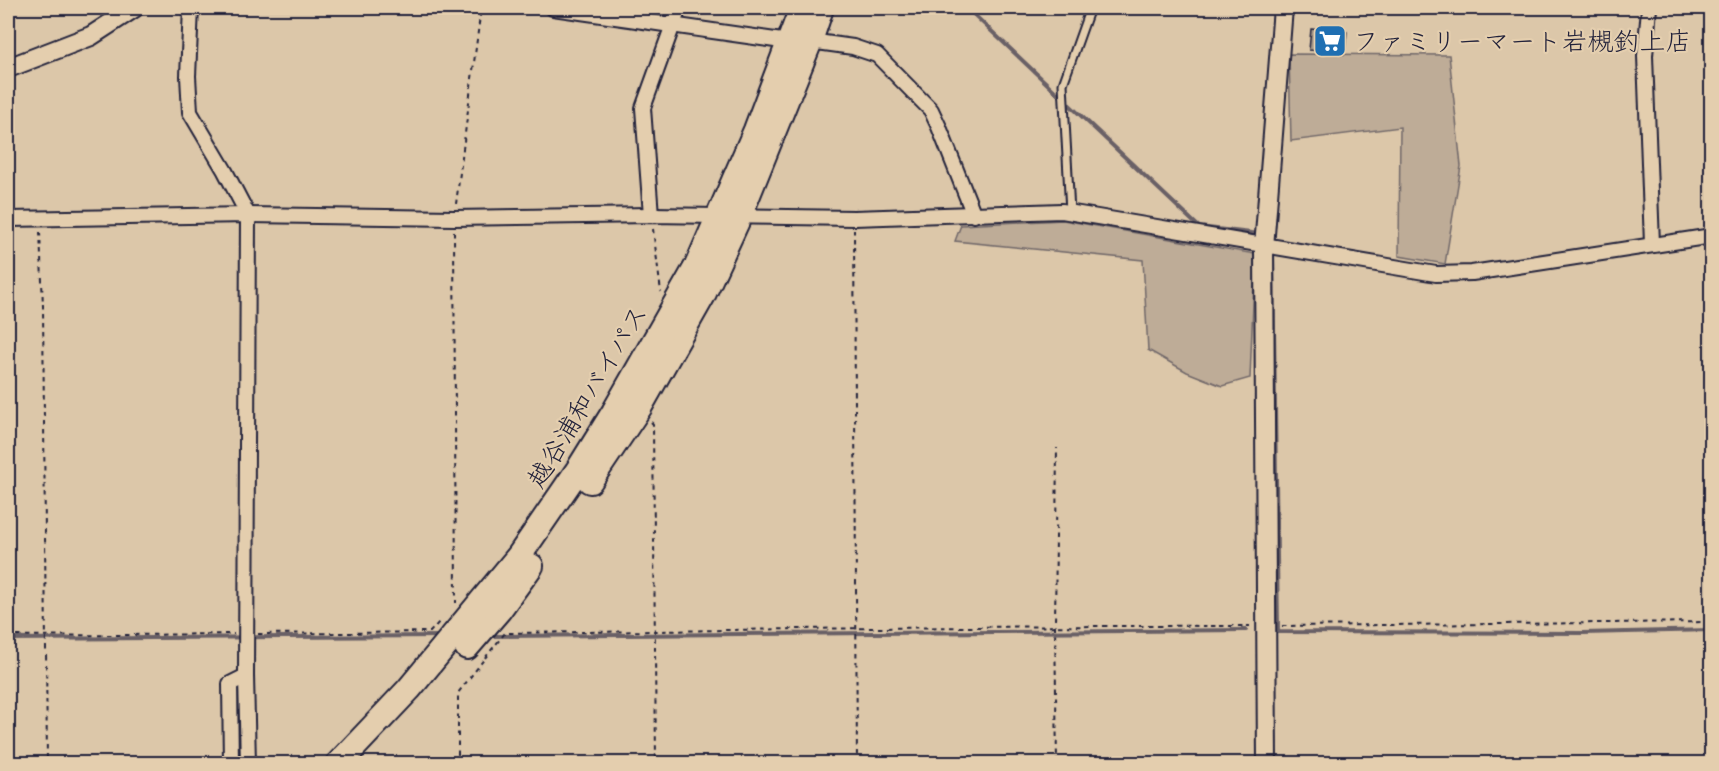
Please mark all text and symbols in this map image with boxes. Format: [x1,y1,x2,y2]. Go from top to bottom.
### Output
supermarket icon: ファミリーマート岩槻釣上店 [1312,23,1348,59]
place label: ファミリーマート岩槻釣上店 [1353,25,1692,57]
street label: 越谷浦和バイパス [520,299,654,493]

